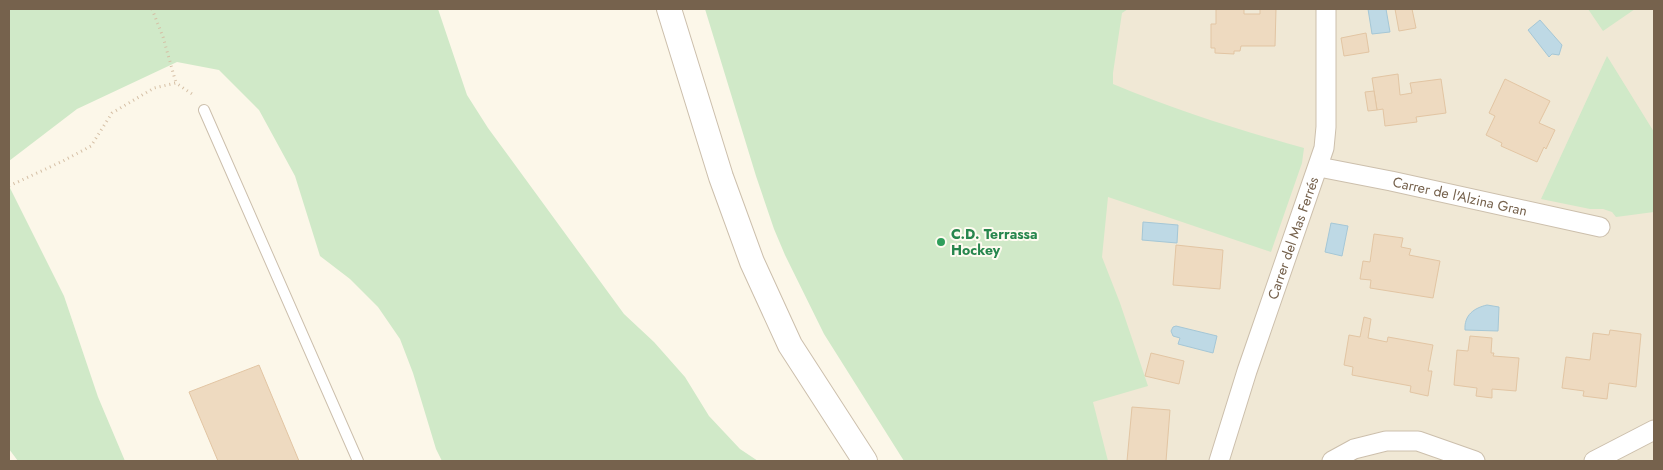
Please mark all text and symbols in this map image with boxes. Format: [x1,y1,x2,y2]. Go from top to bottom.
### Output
street label: Carrer de l'Alzina Gran [1391,172,1529,221]
street label: Carrer del Mas Ferrés [1262,174,1323,302]
place label: C.D. Terrassa Hockey [951,224,1038,260]
marker: C.D. Terrassa Hockey [935,236,947,248]

